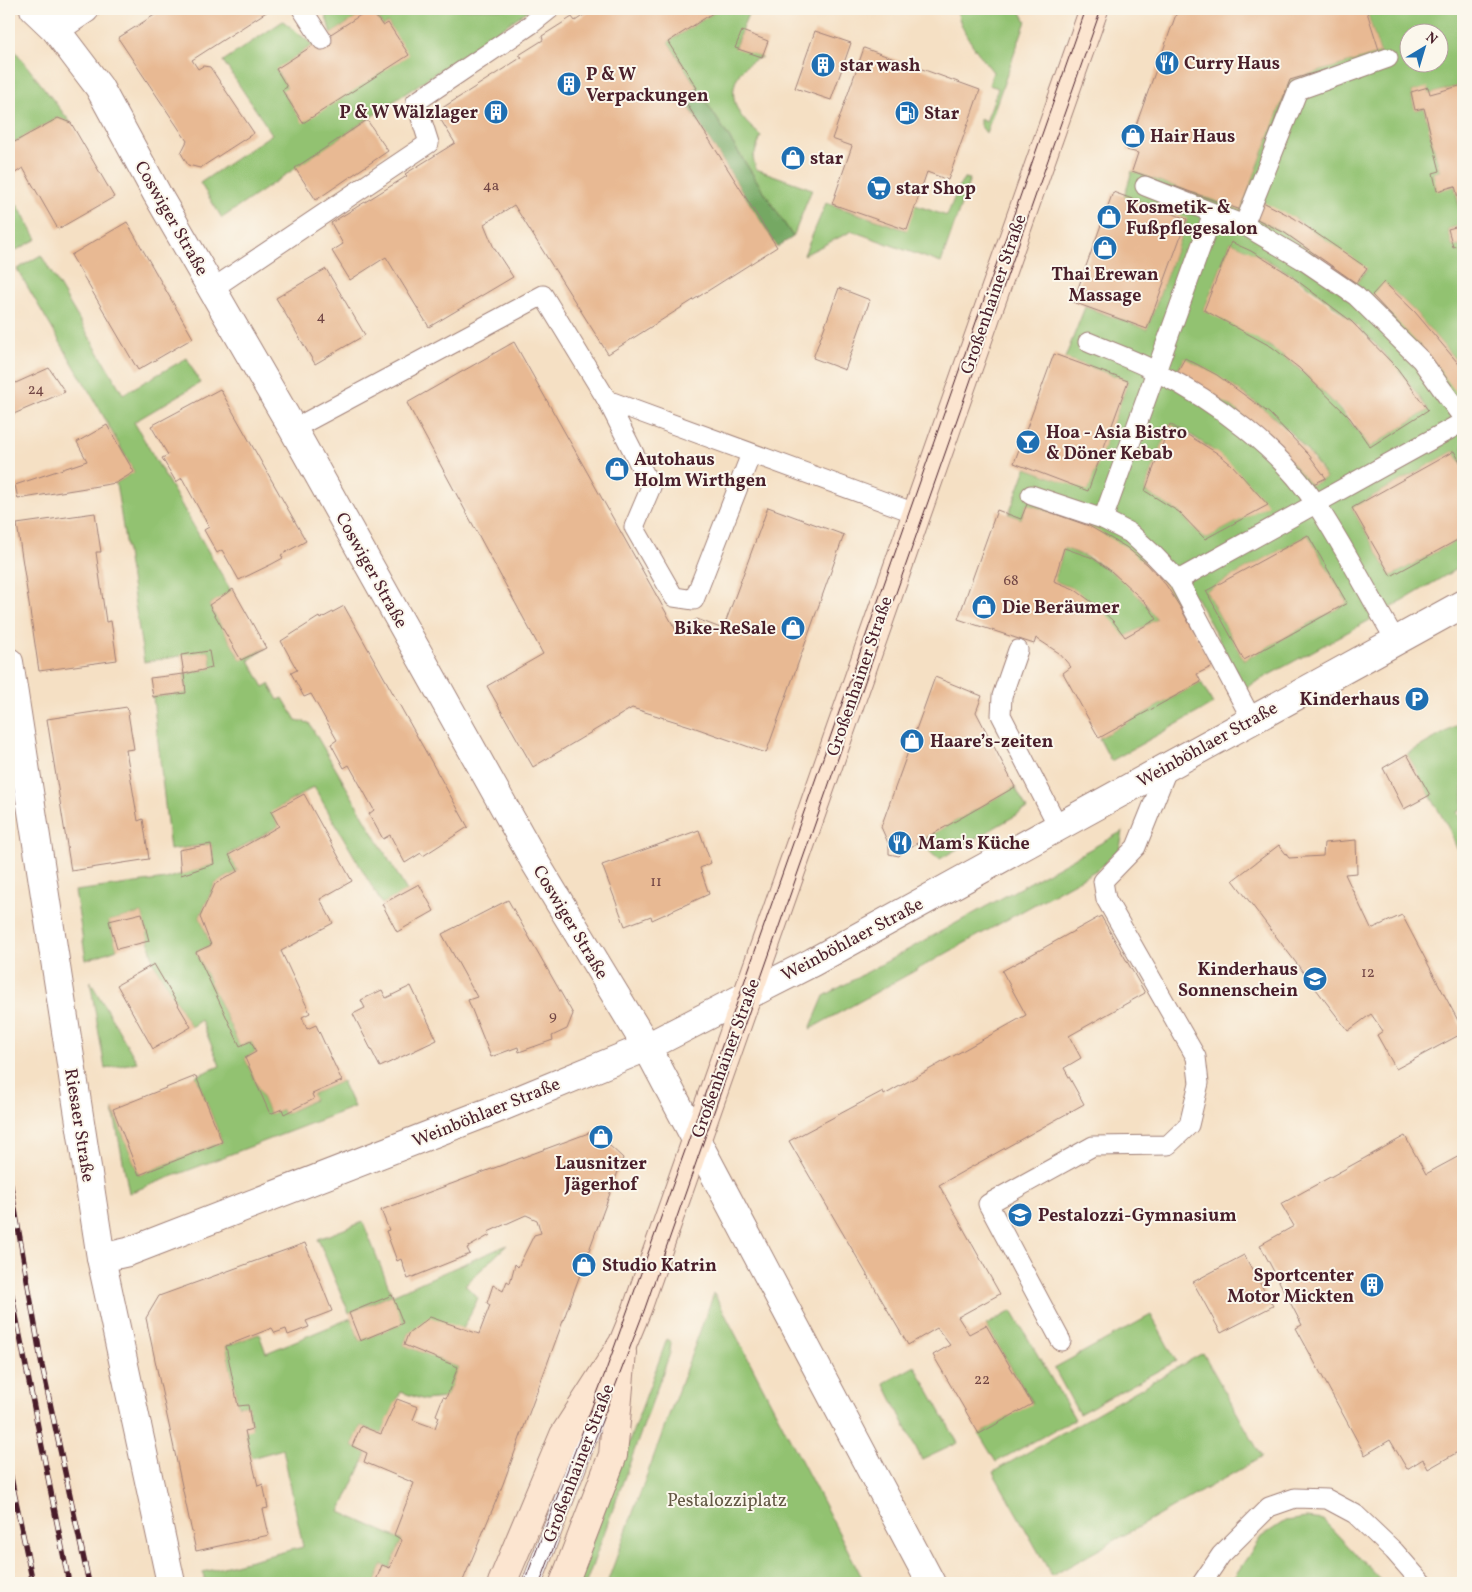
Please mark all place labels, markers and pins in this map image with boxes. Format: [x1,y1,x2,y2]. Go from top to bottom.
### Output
restaurant icon: Curry Haus [1154,50,1180,76]
building icon: star wash [810,52,836,78]
place label: Curry Haus [1184,52,1280,77]
place label: star wash [840,54,921,79]
place label: P & W Verpackungen [586,63,709,109]
building icon: P & W Verpackungen [556,71,582,97]
building icon: P & W Wälzlager [483,99,509,125]
fuel station icon: Star [894,100,920,126]
place label: P & W Wälzlager [339,101,478,126]
place label: Star [924,102,960,127]
shop icon: Hair Haus [1120,123,1146,149]
place label: Hair Haus [1150,125,1235,150]
shop icon: star [780,145,806,171]
place label: star [810,147,844,172]
supermarket icon: star Shop [866,175,892,201]
place label: star Shop [896,177,976,202]
place label: Kosmetik- & Fußpflegesalon [1126,196,1258,242]
shop icon: Kosmetik- & Fußpflegesalon [1096,204,1122,230]
shop icon: Thai Erewan Massage [1092,235,1118,261]
place label: Thai Erewan Massage [1051,263,1159,309]
place label: Hoa - Asia Bistro & Döner Kebab [1046,421,1187,467]
bar icon: Hoa - Asia Bistro & Döner Kebab [1015,429,1041,455]
place label: Autohaus Holm Wirthgen [634,448,767,494]
shop icon: Autohaus Holm Wirthgen [604,456,630,482]
shop icon: Die Beräumer [971,594,997,620]
place label: Die Beräumer [1002,596,1120,621]
shop icon: Bike-ReSale [780,615,806,641]
place label: Bike-ReSale [674,617,776,642]
parking icon: Kinderhaus [1404,686,1430,712]
place label: Kinderhaus [1300,688,1400,713]
shop icon: Haare’s-zeiten [899,728,925,754]
place label: Haare’s-zeiten [930,730,1053,755]
restaurant icon: Mam's Küche [887,830,913,856]
place label: Mam's Küche [918,832,1030,857]
place label: Kinderhaus Sonnenschein [1178,958,1298,1004]
school or university icon: Kinderhaus Sonnenschein [1302,966,1328,992]
shop icon: Lausnitzer Jägerhof [588,1124,614,1150]
place label: Lausnitzer Jägerhof [555,1152,647,1198]
school or university icon: Pestalozzi-Gymnasium [1007,1202,1033,1228]
place label: Pestalozzi-Gymnasium [1038,1204,1237,1229]
shop icon: Studio Katrin [571,1252,597,1278]
place label: Studio Katrin [602,1254,717,1279]
place label: Sportcenter Motor Mickten [1227,1264,1354,1310]
building icon: Sportcenter Motor Mickten [1359,1272,1385,1298]

